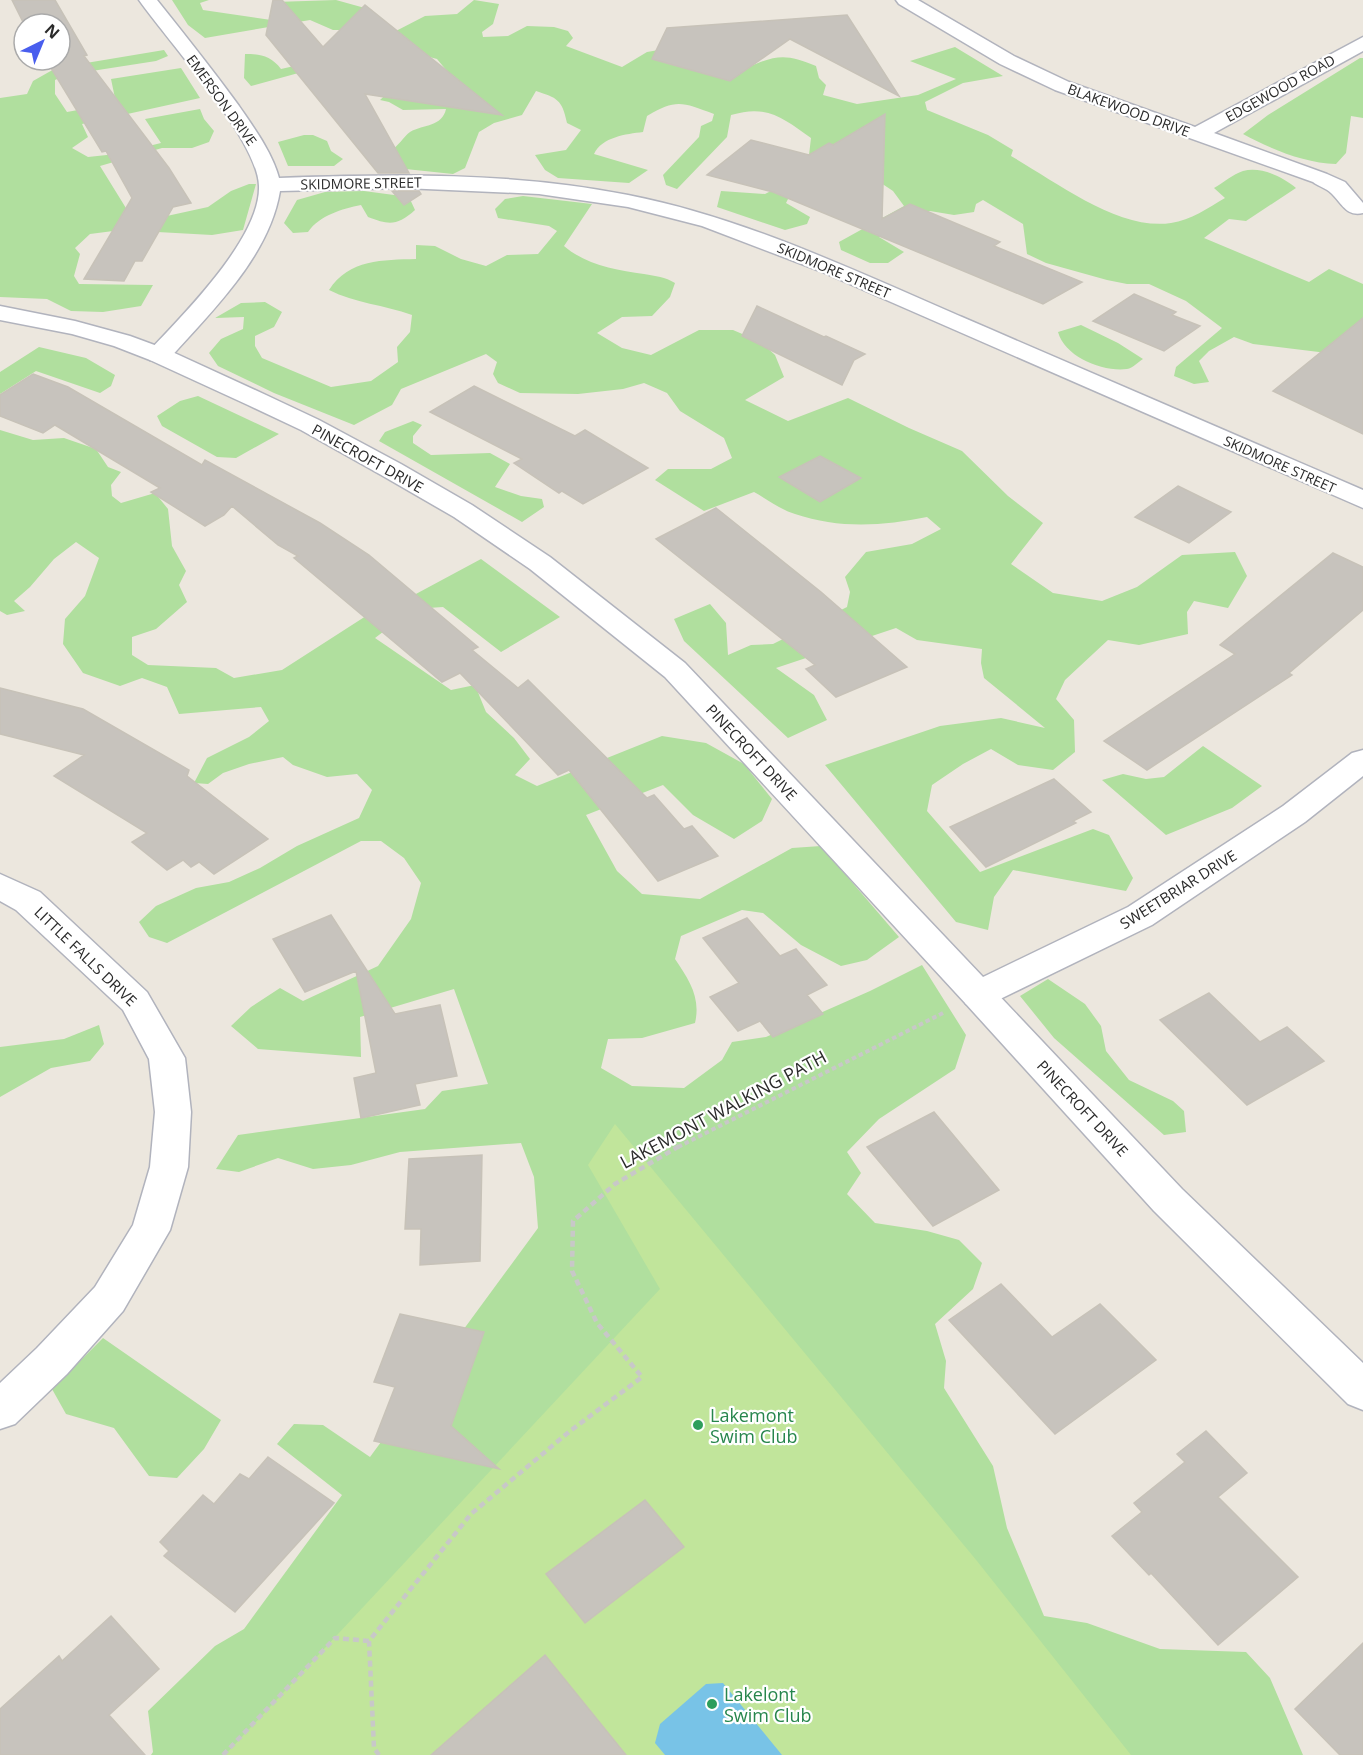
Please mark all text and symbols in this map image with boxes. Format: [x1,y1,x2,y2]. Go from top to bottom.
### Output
north arrow [12,12,72,72]
text: N [40,19,64,44]
street label: EDGEWOOD ROAD [1222,50,1338,126]
street label: EMERSON DRIVE [182,51,262,149]
street label: BLAKEWOOD DRIVE [1065,79,1193,141]
street label: SKIDMORE STREET [300,172,422,194]
street label: SKIDMORE STREET [775,238,894,303]
street label: PINECROFT DRIVE [309,419,427,497]
street label: SKIDMORE STREET [1221,431,1339,497]
street label: PINECROFT DRIVE [702,700,802,804]
street label: SWEETBRIAR DRIVE [1116,845,1240,933]
street label: LITTLE FALLS DRIVE [30,902,142,1010]
street label: LAKEMONT WALKING PATH [616,1044,830,1174]
street label: PINECROFT DRIVE [1033,1056,1133,1160]
place label: Lakemont Swim Club [710,1403,798,1448]
marker: Lakemont Swim Club [691,1418,705,1432]
place label: Lakelont Swim Club [724,1682,812,1727]
marker: Lakelont Swim Club [705,1697,719,1711]

